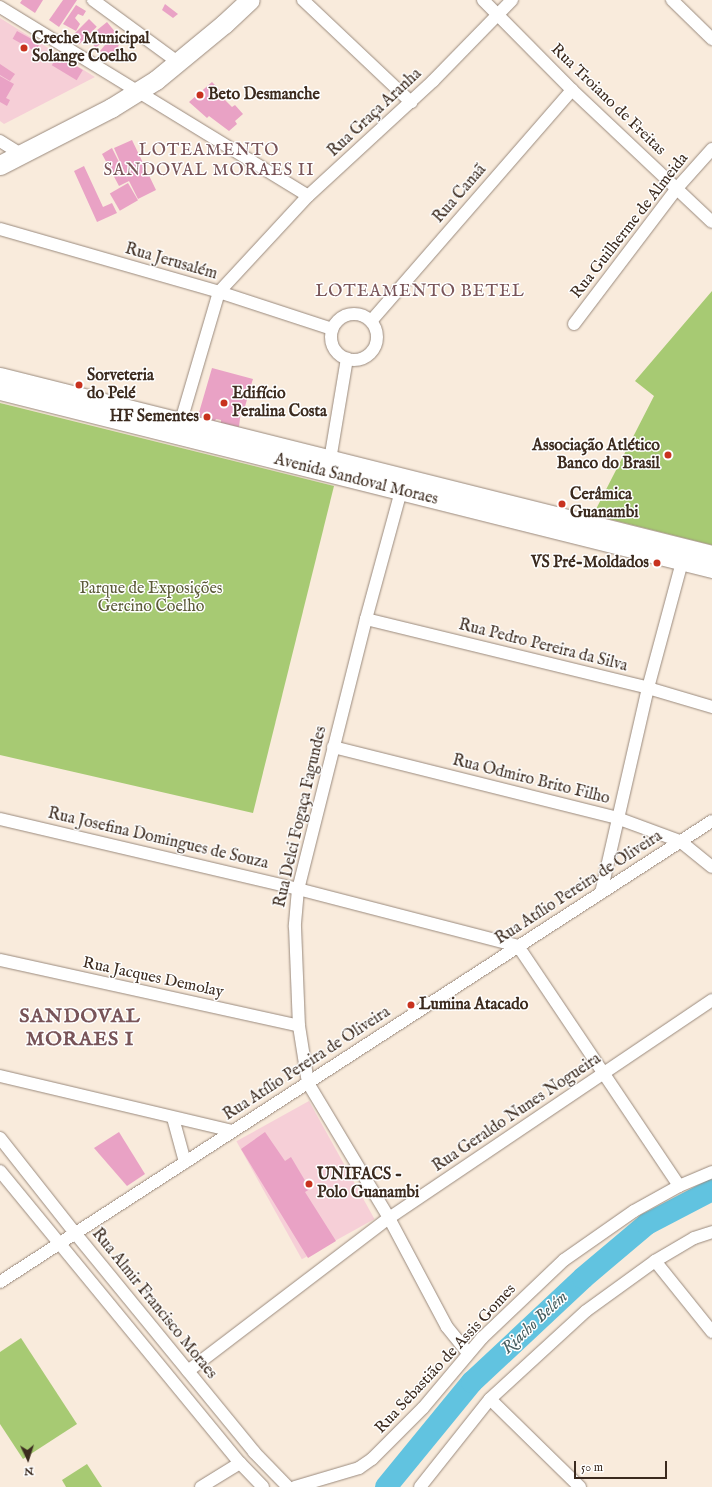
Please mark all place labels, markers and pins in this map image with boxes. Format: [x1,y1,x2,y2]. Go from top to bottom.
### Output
place label: Creche Municipal Solange Coelho [32,29,150,67]
marker: Creche Municipal Solange Coelho [19,43,29,53]
place label: Beto Desmanche [208,85,320,105]
marker: Beto Desmanche [195,90,205,100]
place label: Sorveteria do Pelé [87,366,154,404]
marker: Sorveteria do Pelé [74,380,84,390]
place label: Edifício Peralina Costa [232,384,327,422]
marker: Edifício Peralina Costa [219,398,229,408]
place label: HF Sementes [109,407,199,427]
marker: HF Sementes [202,412,212,422]
place label: Associação Atlético Banco do Brasil [532,436,660,474]
marker: Associação Atlético Banco do Brasil [663,450,673,460]
place label: Cerâmica Guanambi [570,485,638,523]
marker: Cerâmica Guanambi [557,499,567,509]
place label: VS Pré-Moldados [531,553,649,573]
marker: VS Pré-Moldados [652,558,662,568]
place label: Lumina Atacado [419,995,528,1015]
marker: Lumina Atacado [406,1000,416,1010]
place label: UNIFACS - Polo Guanambi [317,1165,419,1203]
marker: UNIFACS - Polo Guanambi [304,1179,314,1189]

